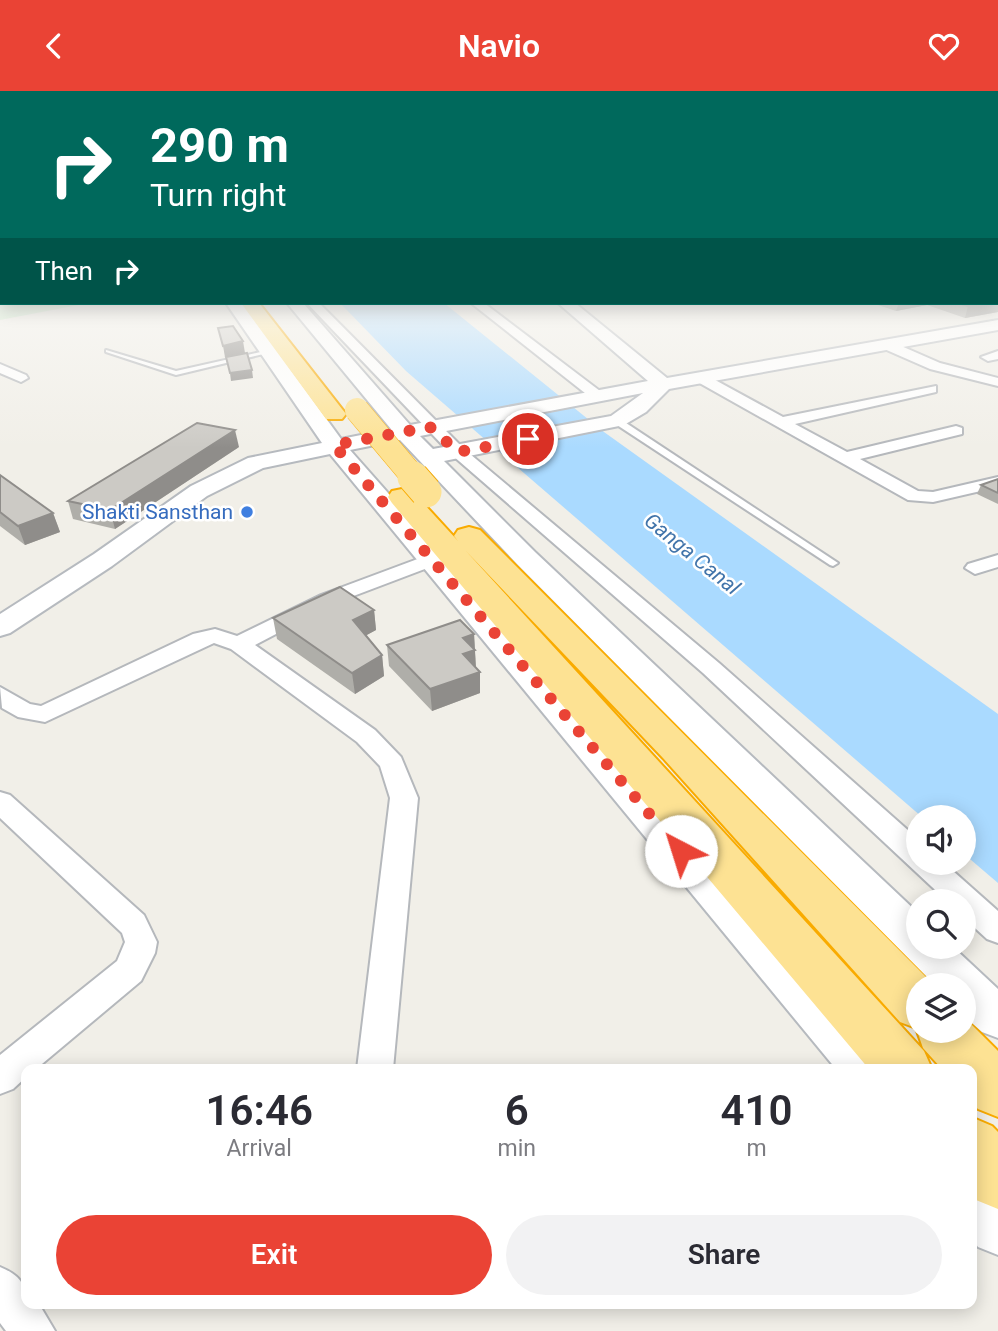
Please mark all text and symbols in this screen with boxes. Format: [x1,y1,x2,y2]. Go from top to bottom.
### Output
icon: back [35,27,73,65]
text: Navio [458,27,540,65]
icon: heart [925,27,963,65]
text: 290 m [150,117,289,174]
icon: right [35,119,126,210]
text: Turn right [150,176,286,214]
icon: right [107,252,145,290]
text: Then [35,256,93,286]
pin [498,409,558,469]
icon: arrive [509,420,547,458]
place label: Shakti Sansthan [82,500,233,524]
marker: Shakti Sansthan [239,504,255,520]
water label: Ganga Canal [640,508,745,600]
map controls [906,805,976,1043]
button: sound [906,805,976,875]
position arrow [644,814,718,888]
button: search [906,889,976,959]
button: layers [906,973,976,1043]
text: 16:46 [206,1086,313,1135]
text: 6 [505,1086,529,1135]
text: 410 [720,1086,792,1135]
text: Arrival [227,1135,292,1162]
text: min [497,1135,536,1162]
text: m [746,1135,767,1162]
button: Exit [56,1215,492,1295]
button: Share [506,1215,942,1295]

